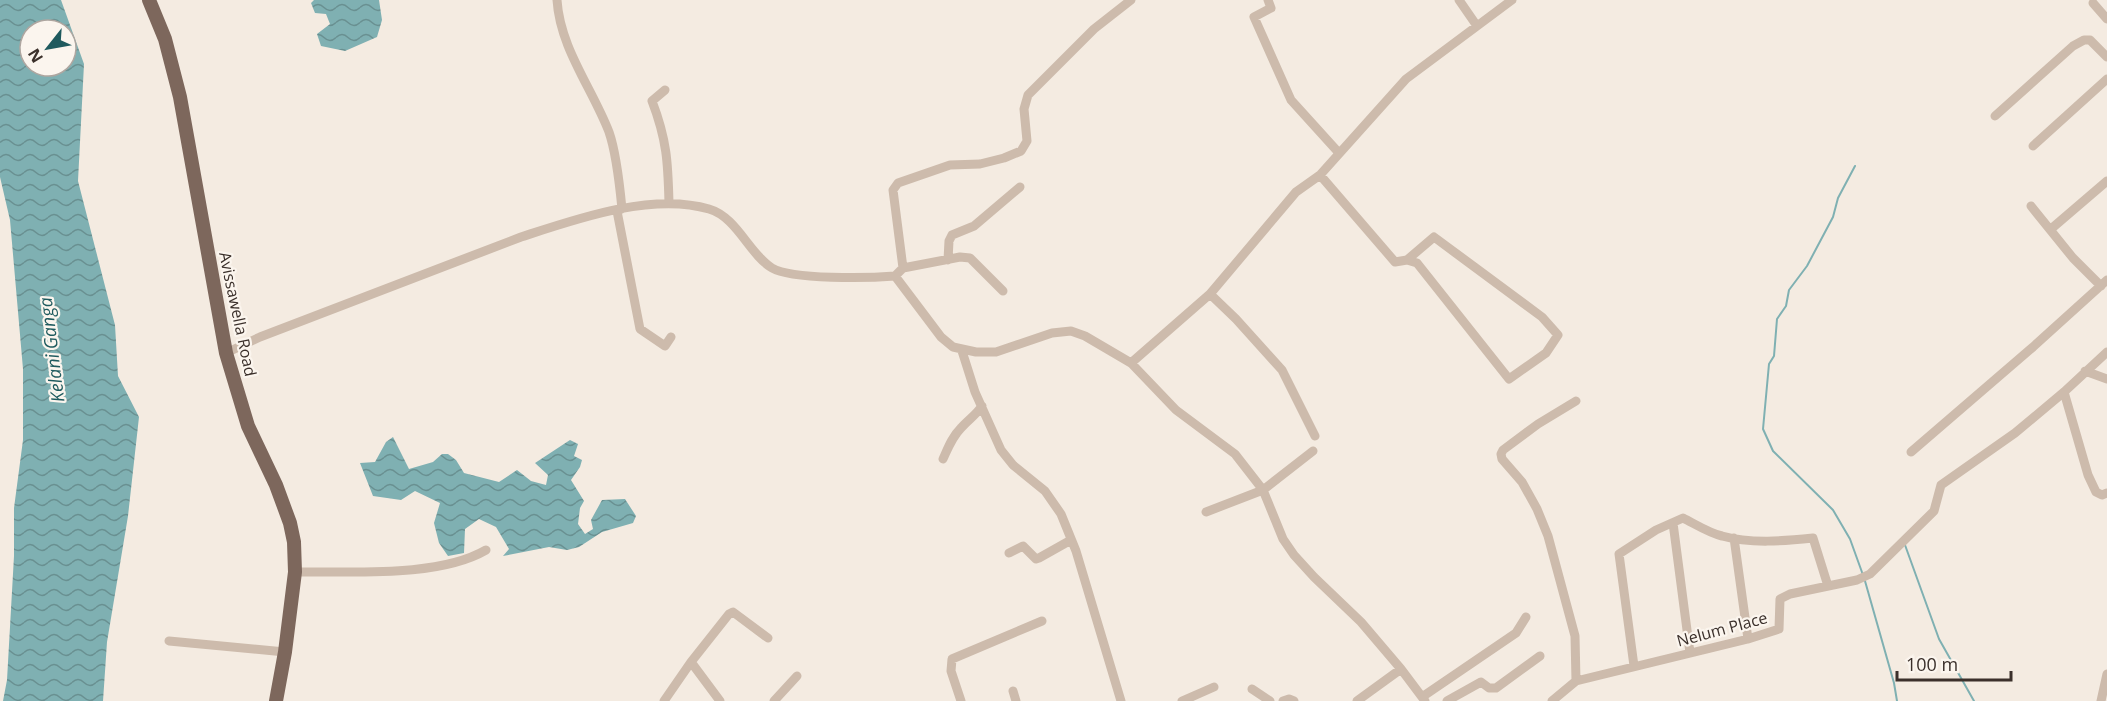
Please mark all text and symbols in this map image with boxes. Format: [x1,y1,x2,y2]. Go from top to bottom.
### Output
north arrow [18,18,78,78]
text: N [22,44,48,67]
street label: Avissawella Road [214,250,262,378]
water label: Kelani Ganga [33,296,69,404]
street label: Nelum Place [1674,606,1770,652]
scale bar [1897,644,2011,682]
text: 100 m [1906,652,1958,676]

